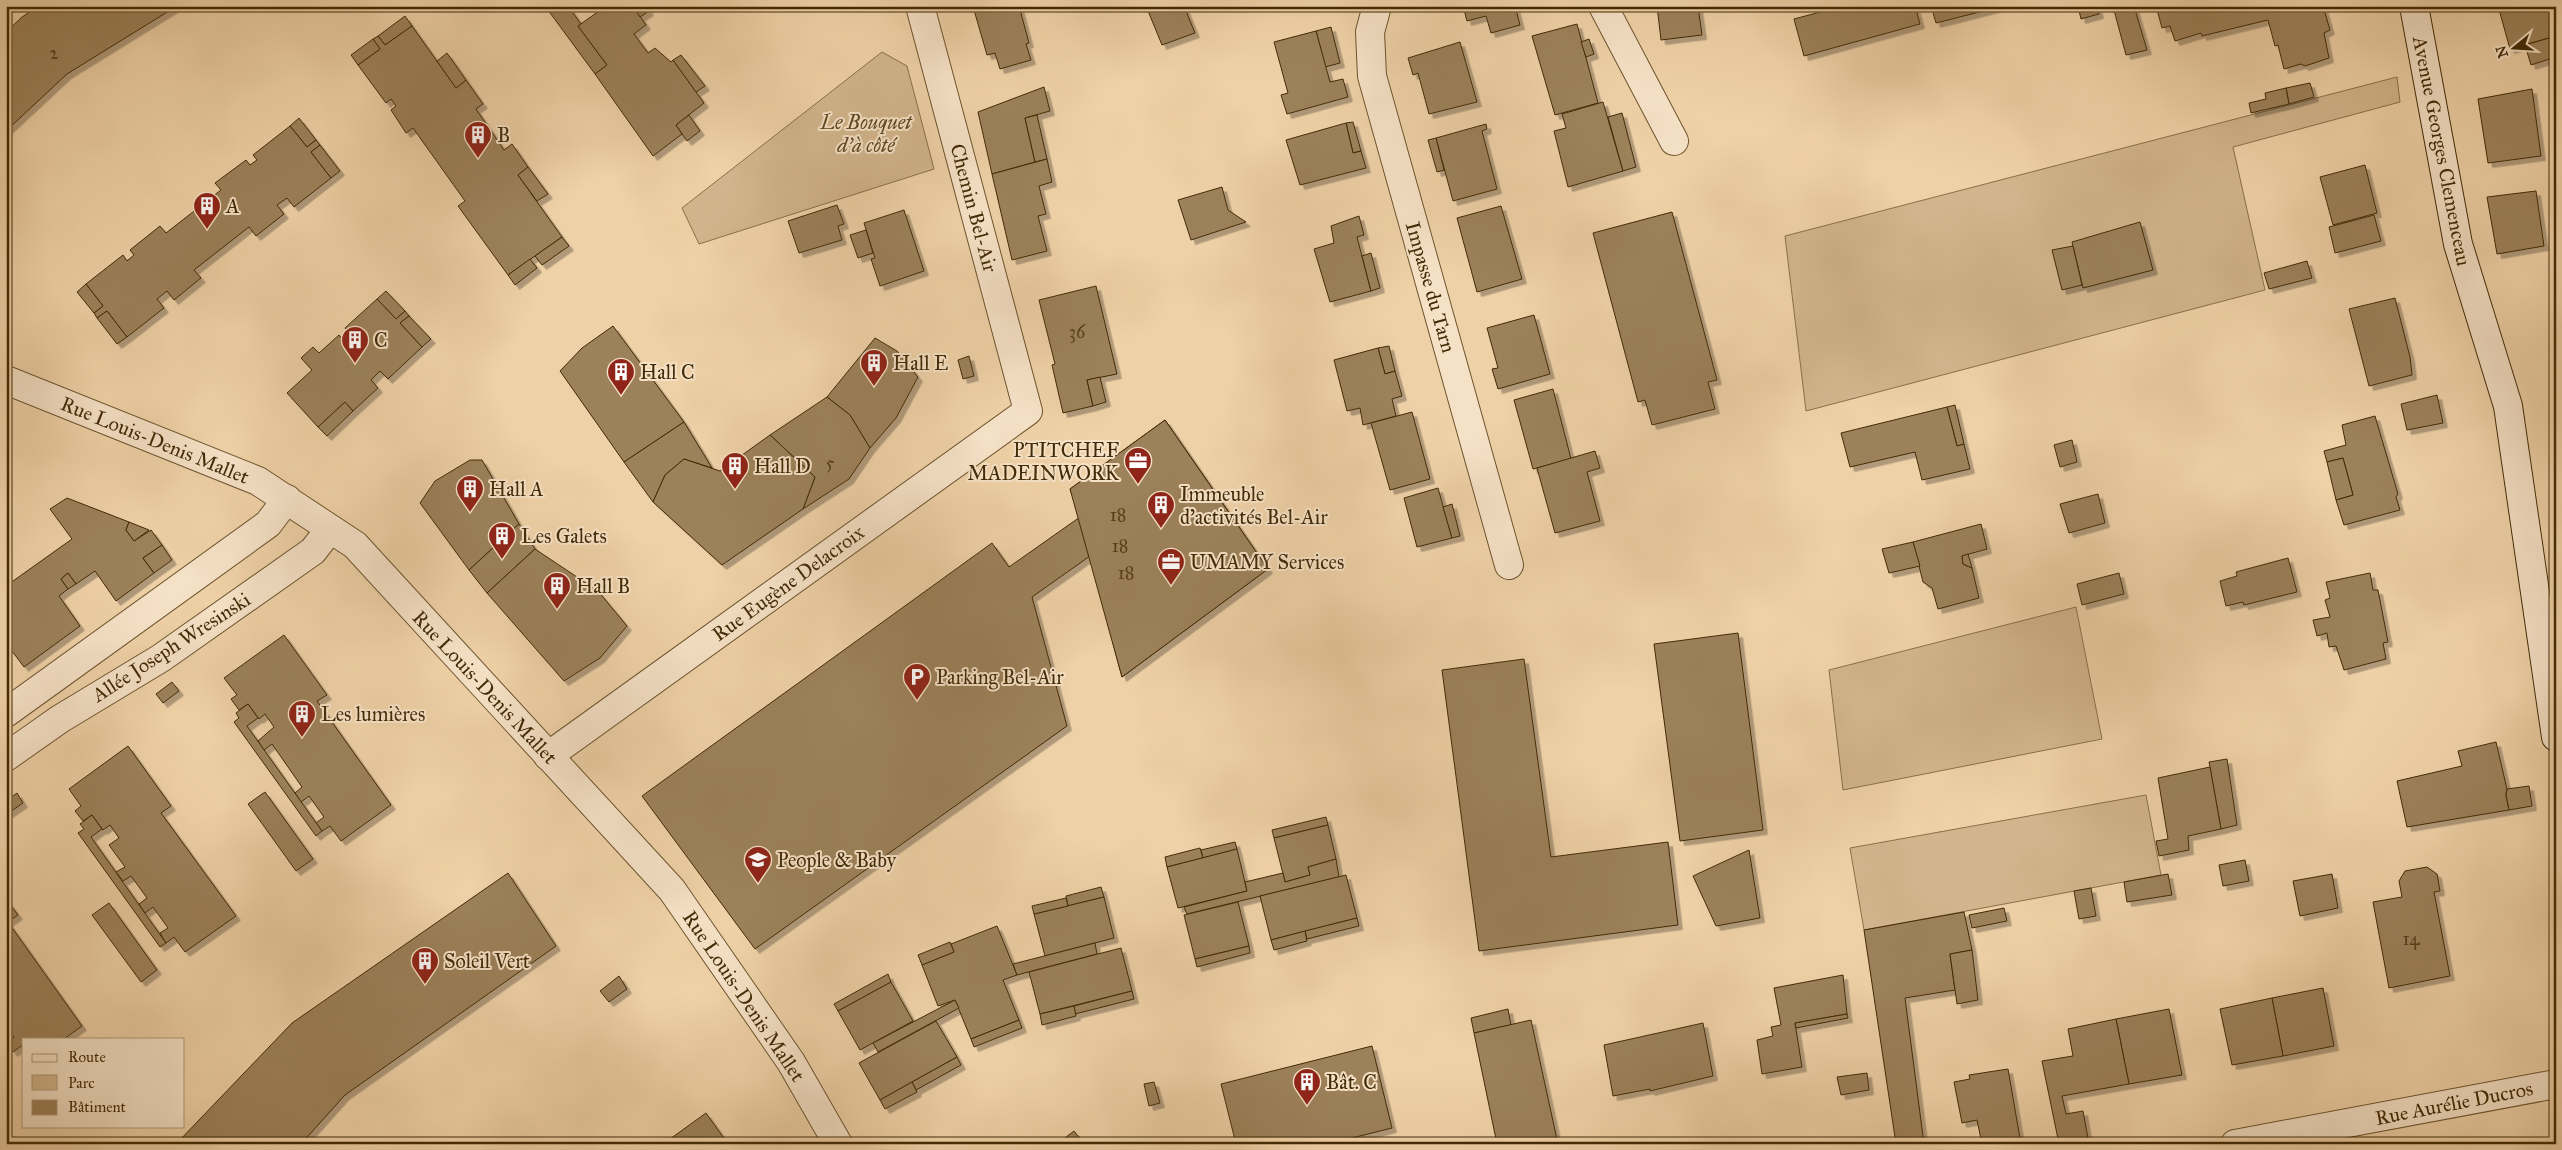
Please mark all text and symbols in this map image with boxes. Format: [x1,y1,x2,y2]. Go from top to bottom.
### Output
north arrow [2490,22,2540,72]
street label: Avenue Georges Clemenceau [2407,33,2476,268]
house number: 2 [50,42,59,64]
text: N [2492,43,2512,60]
park label: Le Bouquet d'à côté [820,110,913,157]
building icon: B [463,120,493,159]
place label: B [497,123,510,147]
street label: Chemin Bel-Air [945,141,1003,275]
building icon: A [192,191,222,230]
place label: A [225,194,240,218]
street label: Impasse du Tarn [1401,219,1461,356]
house number: 36 [1069,321,1086,343]
building icon: C [340,325,370,364]
place label: C [374,328,388,352]
building icon: Hall E [859,348,889,387]
place label: Hall E [893,351,948,375]
building icon: Hall C [606,357,636,396]
place label: Hall C [640,360,695,384]
street label: Rue Louis-Denis Mallet [57,391,253,489]
place label: PTITCHEF MADEINWORK [967,438,1120,485]
office icon: PTITCHEF MADEINWORK [1123,446,1153,485]
building icon: Hall D [720,451,750,490]
house number: 5 [826,452,835,474]
place label: Hall D [754,454,811,478]
building icon: Hall A [455,474,485,513]
place label: Hall A [489,477,544,501]
place label: Immeuble d'activités Bel-Air [1180,482,1328,529]
building icon: Immeuble d'activités Bel-Air [1146,490,1176,529]
house number: 18 [1110,504,1126,526]
street label: Rue Eugène Delacroix [707,520,869,647]
building icon: Les Galets [487,521,517,560]
place label: Les Galets [521,524,607,548]
house number: 18 [1112,535,1128,557]
office icon: UMAMY Services [1156,547,1186,586]
place label: UMAMY Services [1190,550,1344,574]
house number: 18 [1118,562,1134,584]
building icon: Hall B [542,571,572,610]
place label: Hall B [576,574,630,598]
street label: Allée Joseph Wresinski [87,587,255,708]
street label: Rue Louis-Denis Mallet [408,605,562,769]
parking icon: Parking Bel-Air [902,662,932,701]
place label: Parking Bel-Air [936,665,1064,690]
building icon: Les lumières [287,699,317,738]
place label: Les lumières [321,702,425,726]
school or university icon: People & Baby [743,845,773,884]
place label: People & Baby [777,848,897,872]
street label: Rue Louis-Denis Mallet [678,906,810,1086]
house number: 14 [2402,928,2421,950]
building icon: Soleil Vert [410,946,440,985]
place label: Soleil Vert [444,949,530,973]
legend [22,1038,185,1128]
text: Route [68,1048,106,1066]
building icon: Bât. C [1292,1067,1322,1106]
place label: Bât. C [1326,1070,1377,1094]
text: Parc [68,1074,95,1092]
street label: Rue Aurélie Ducros [2373,1076,2535,1130]
text: Bâtiment [68,1098,127,1116]

